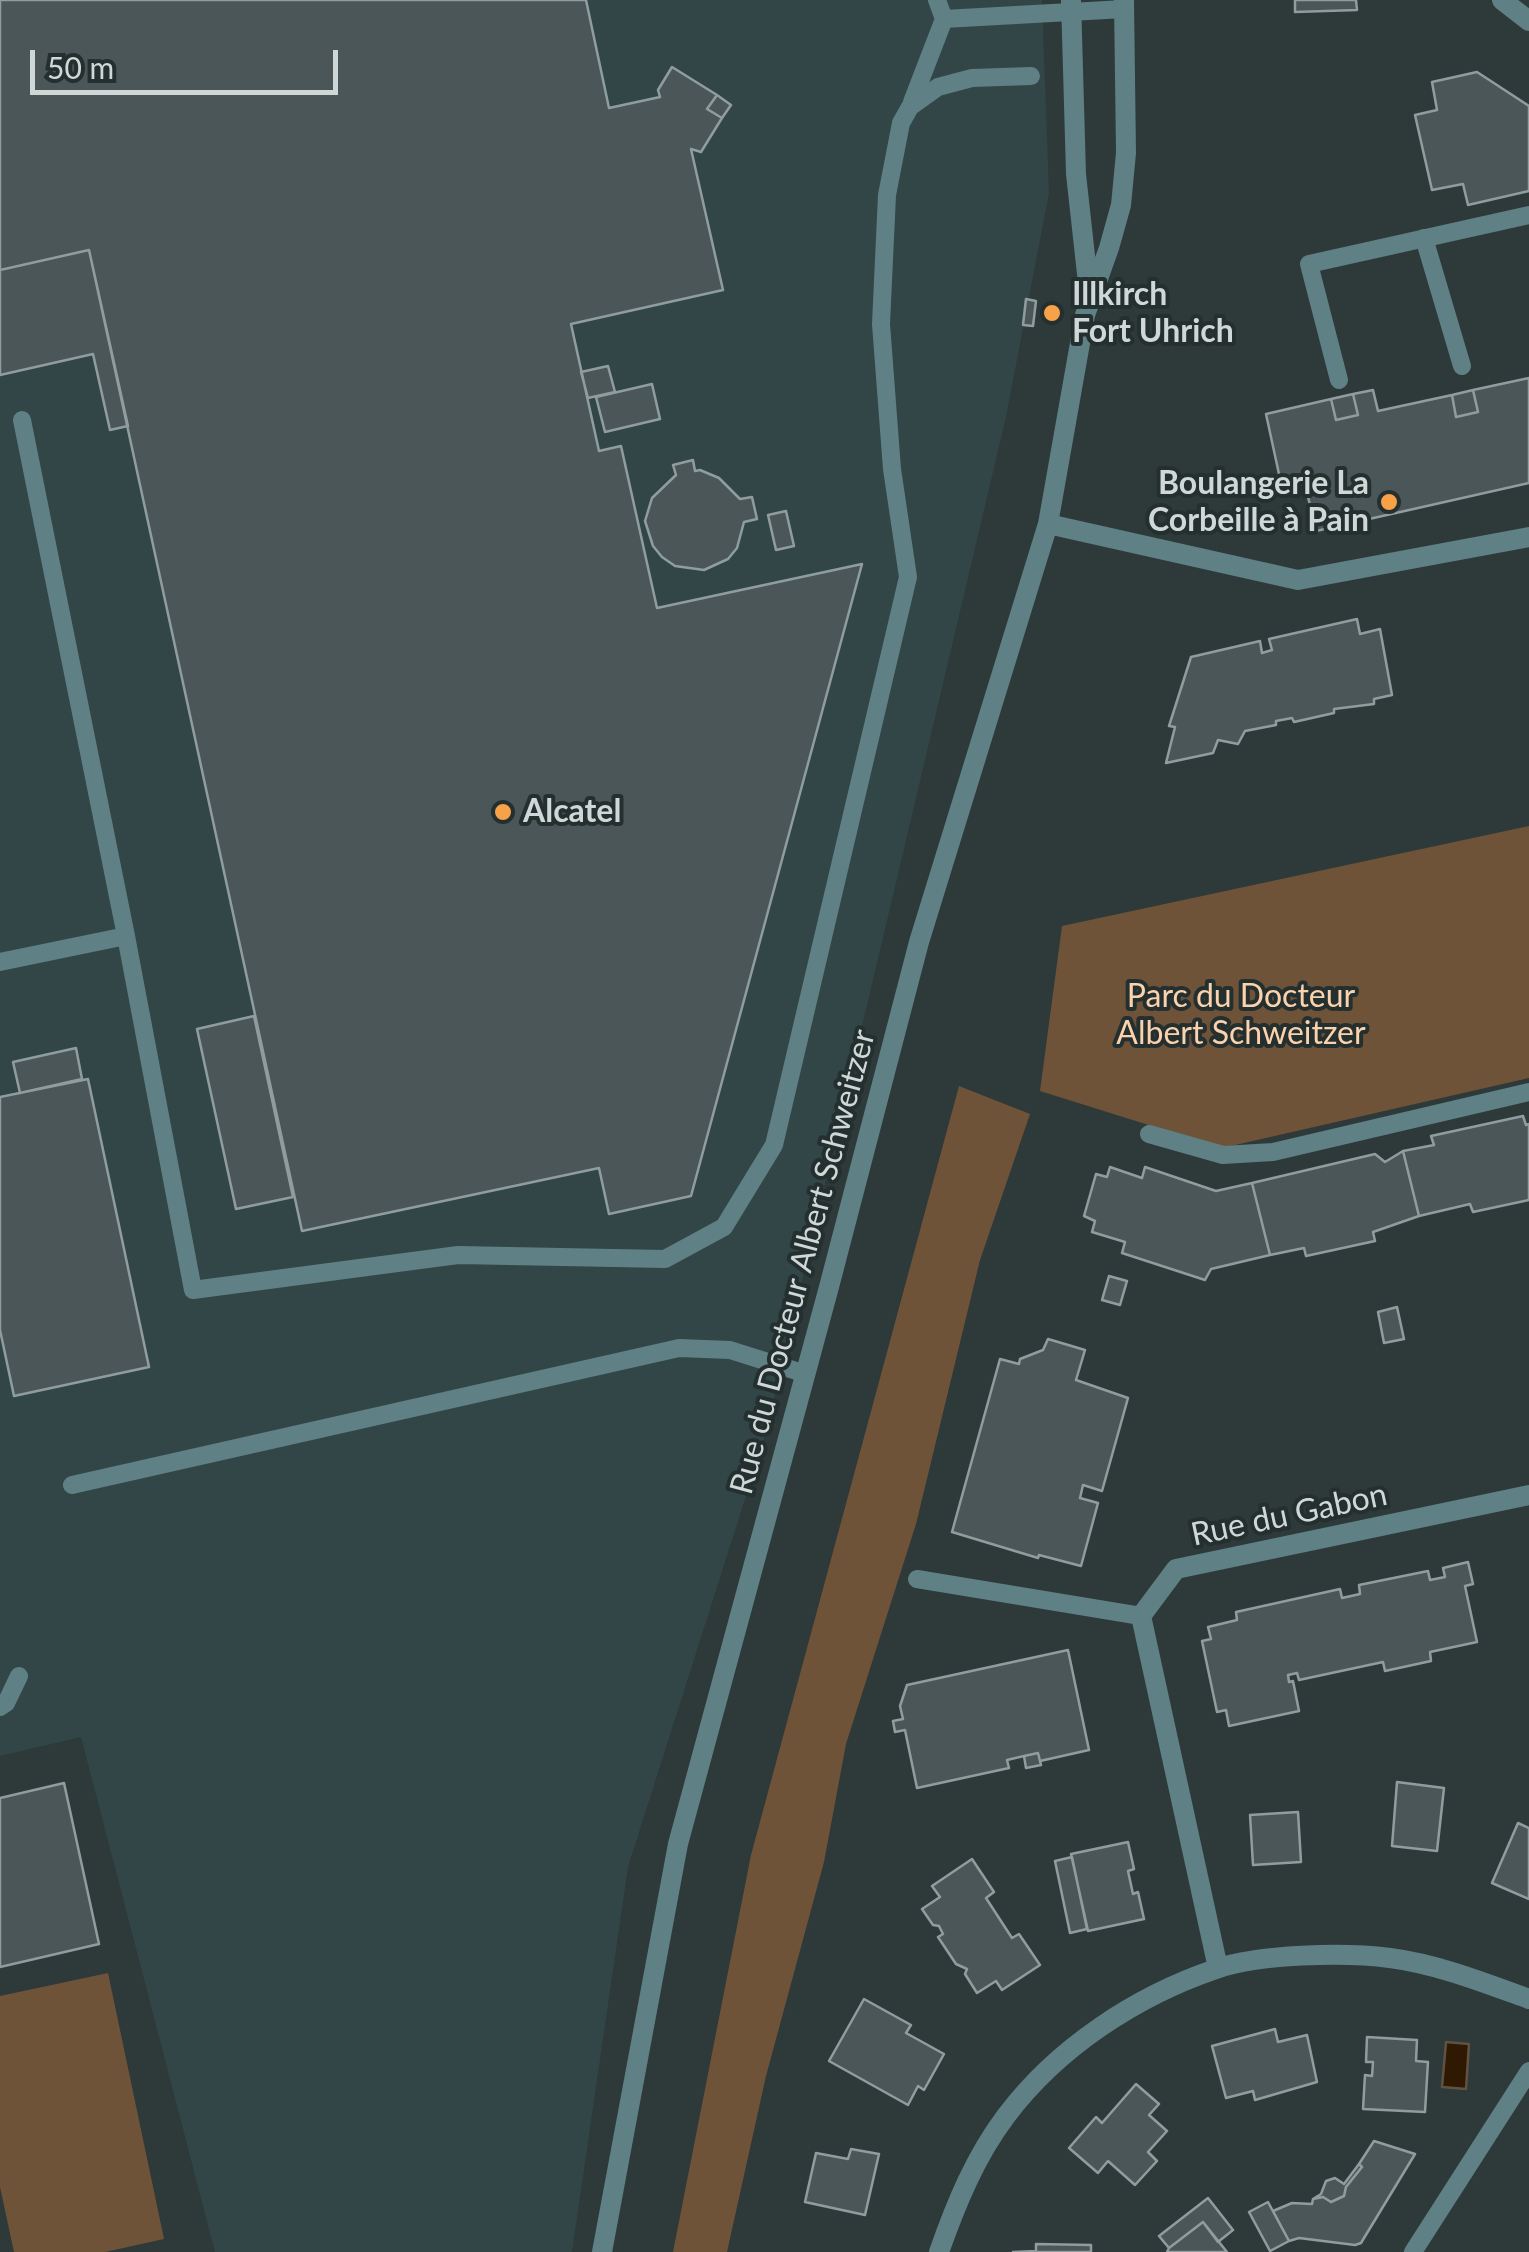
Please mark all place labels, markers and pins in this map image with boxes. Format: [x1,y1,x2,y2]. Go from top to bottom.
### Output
place label: Illkirch Fort Uhrich [1072,276,1234,351]
marker: Illkirch Fort Uhrich [1041,302,1063,324]
place label: Boulangerie La Corbeille à Pain [1148,465,1369,540]
marker: Boulangerie La Corbeille à Pain [1378,491,1400,513]
place label: Alcatel [523,793,621,831]
marker: Alcatel [492,801,514,823]

